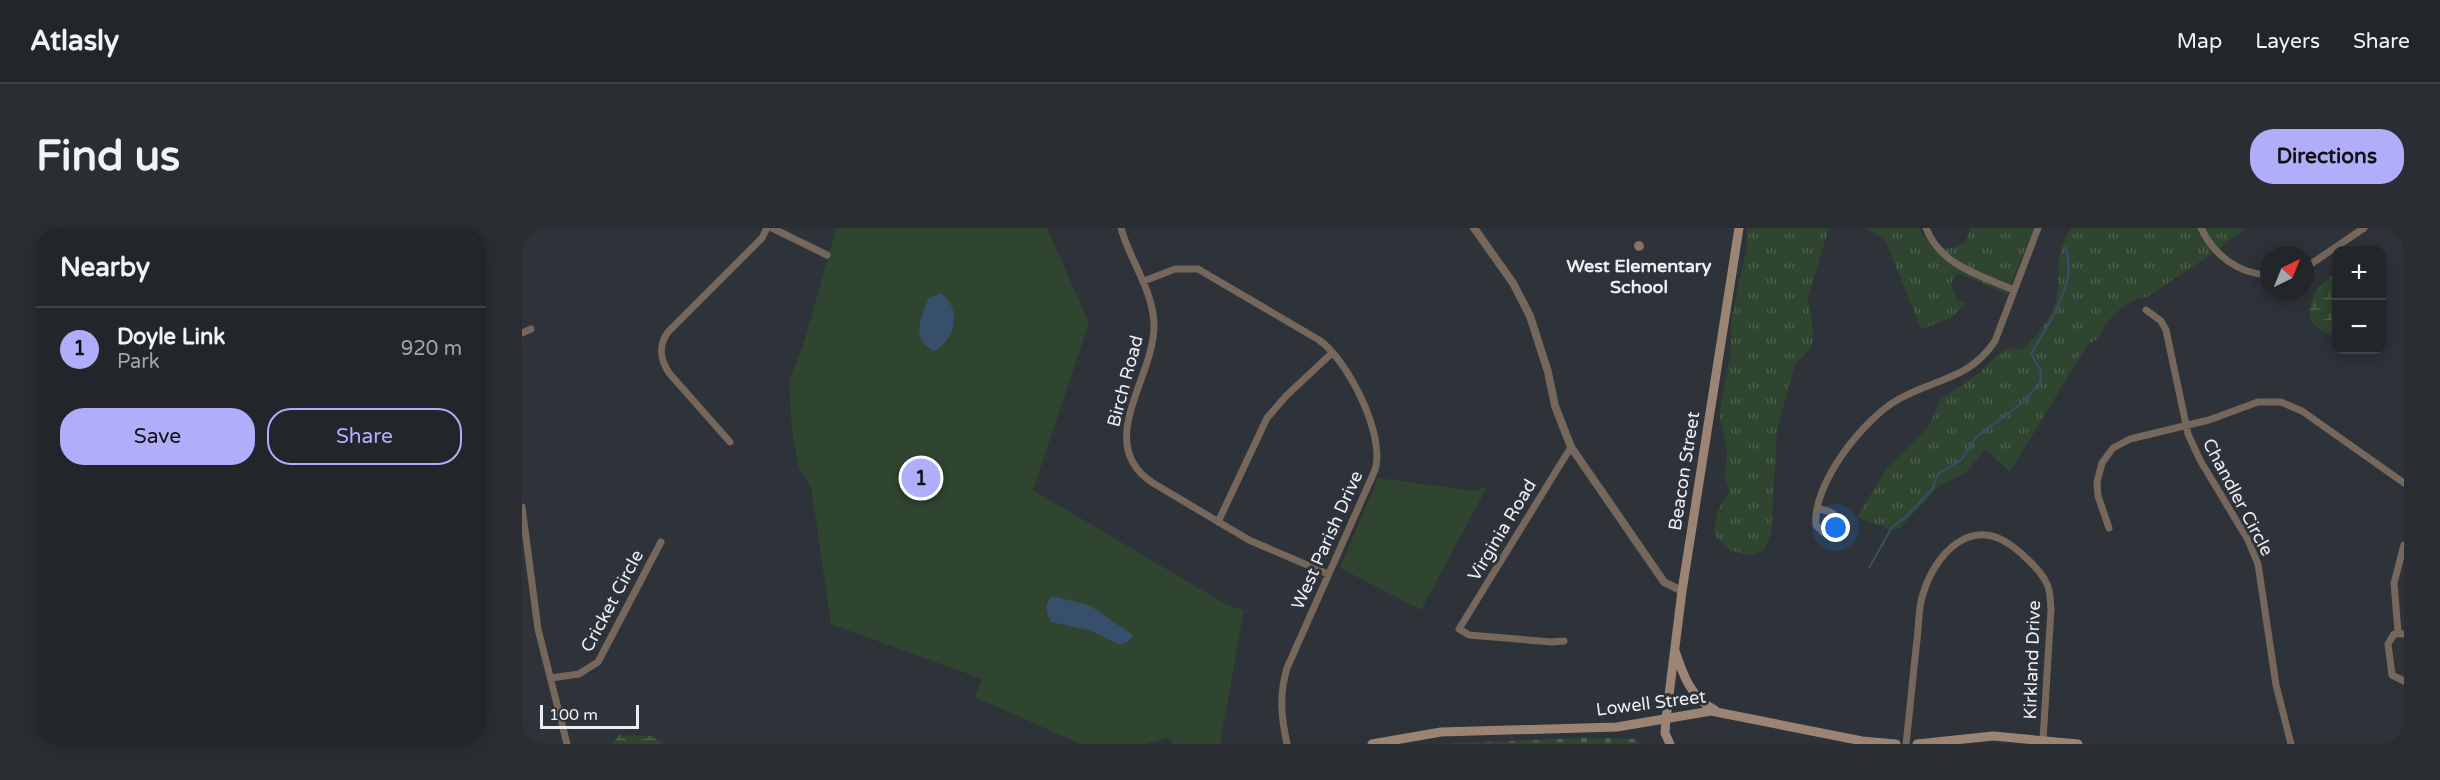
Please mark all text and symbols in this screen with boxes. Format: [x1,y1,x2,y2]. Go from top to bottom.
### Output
text: Atlasly [30,24,119,58]
text: Map [2177,29,2222,54]
text: Layers [2255,29,2320,54]
text: Share [2353,29,2410,54]
button: Directions [2250,129,2404,184]
text: Find us [36,131,180,182]
marker: West Elementary School [1632,239,1646,253]
north arrow [2260,246,2314,300]
map controls [2332,246,2386,354]
button: + [2332,246,2386,300]
text: Nearby [60,252,150,283]
place label: West Elementary School [1567,255,1712,298]
button: − [2332,300,2386,354]
text: Doyle Link [117,324,225,350]
street label: Birch Road [1102,333,1148,429]
text: 1 [73,337,86,361]
text: 920 m [401,337,462,361]
text: Park [117,350,160,374]
button: Save [60,408,255,465]
button: Share [267,408,462,465]
street label: Beacon Street [1664,410,1704,532]
street label: Chandler Circle [2198,434,2278,560]
pin: 1 [902,456,940,500]
street label: West Parish Drive [1287,467,1367,613]
street label: Virginia Road [1463,475,1541,585]
your location [1821,513,1850,542]
street label: Cricket Circle [576,546,648,656]
street label: Kirkland Drive [2019,600,2045,720]
street label: Lowell Street [1595,685,1707,721]
scale bar [540,702,639,730]
text: 100 m [549,705,598,725]

